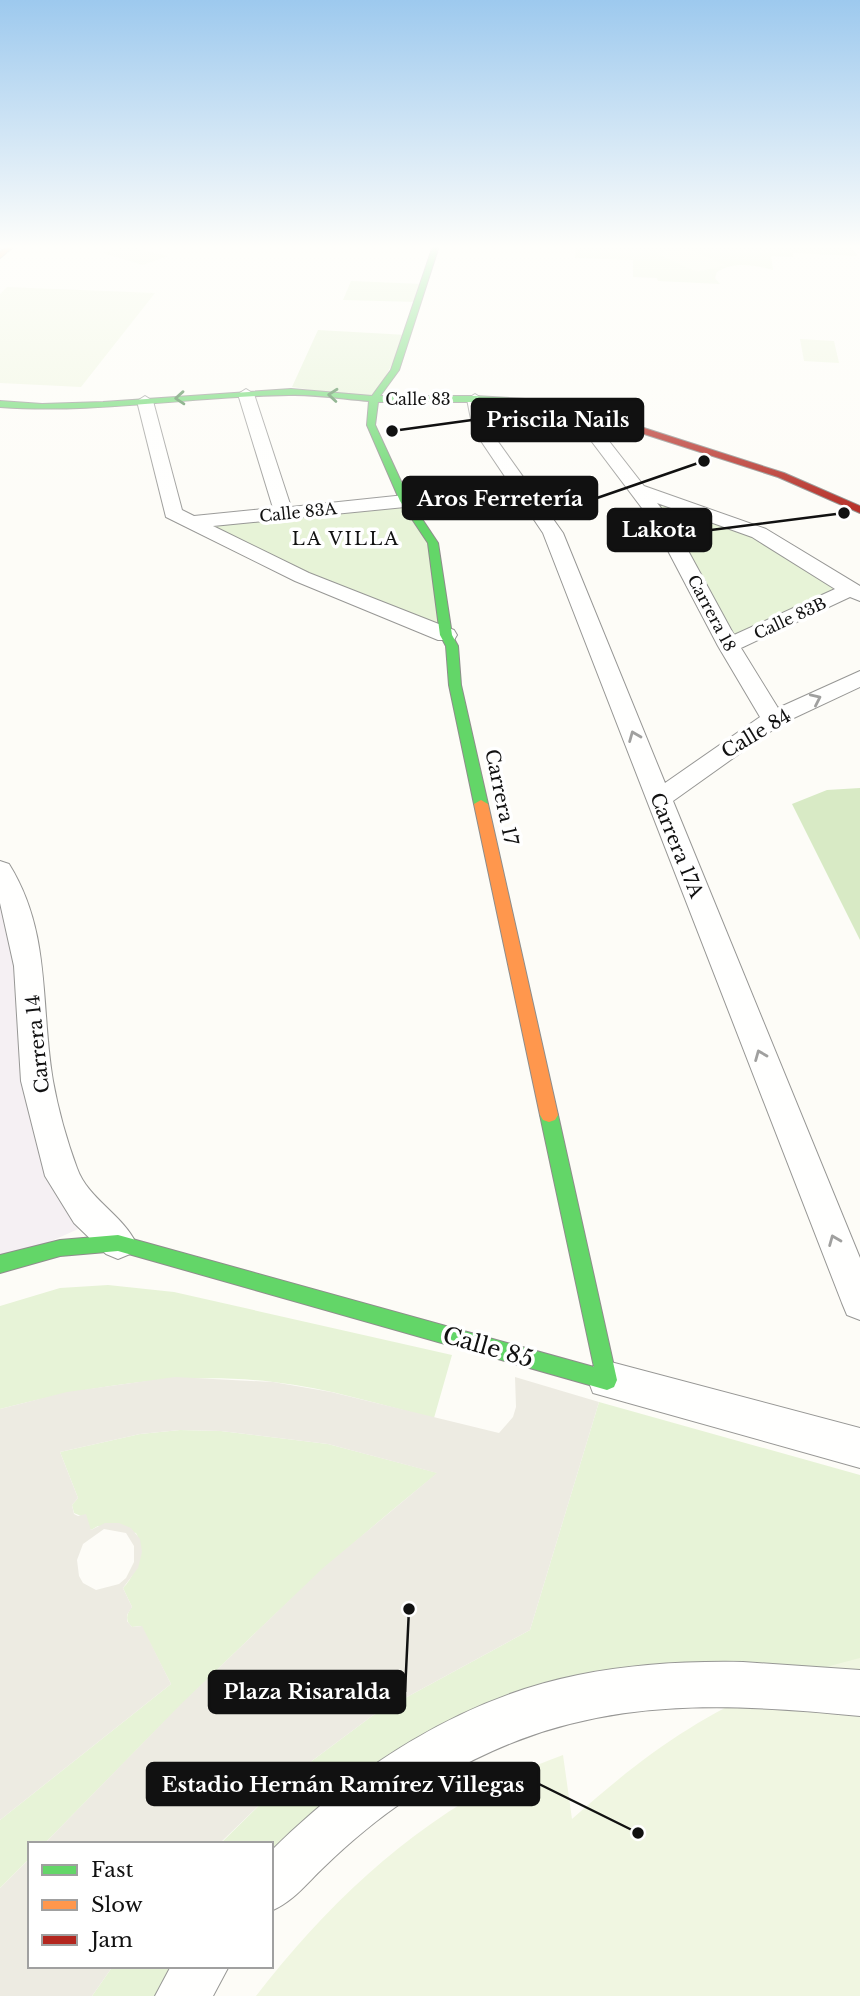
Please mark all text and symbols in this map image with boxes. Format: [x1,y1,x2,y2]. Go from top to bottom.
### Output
one-way arrow [327,388,338,403]
street label: Calle 83 [385,389,451,409]
one-way arrow [175,390,186,405]
callout: Priscila Nails [472,399,643,441]
text: Priscila Nails [486,407,630,433]
callout: Aros Ferretería [403,477,597,519]
text: Aros Ferretería [416,486,583,512]
street label: Calle 83A [258,498,338,526]
callout: Lakota [608,509,711,551]
text: Lakota [621,517,697,543]
district label: LA VILLA [292,528,400,550]
street label: Carrera 18 [684,571,740,655]
street label: Calle 83B [751,593,829,643]
one-way arrow [809,693,821,707]
street label: Calle 84 [717,704,795,763]
one-way arrow [628,730,642,742]
street label: Carrera 17 [480,747,523,848]
street label: Carrera 17A [645,789,708,901]
street label: Carrera 14 [21,994,54,1094]
one-way arrow [755,1049,769,1061]
one-way arrow [829,1235,843,1247]
street label: Calle 85 [439,1321,537,1373]
callout: Plaza Risaralda [209,1671,405,1713]
text: Plaza Risaralda [223,1679,391,1705]
callout: Estadio Hernán Ramírez Villegas [147,1763,539,1805]
text: Estadio Hernán Ramírez Villegas [161,1772,525,1798]
legend [28,1842,273,1968]
text: Fast [91,1857,133,1883]
text: Slow [91,1892,143,1918]
text: Jam [88,1927,133,1953]

